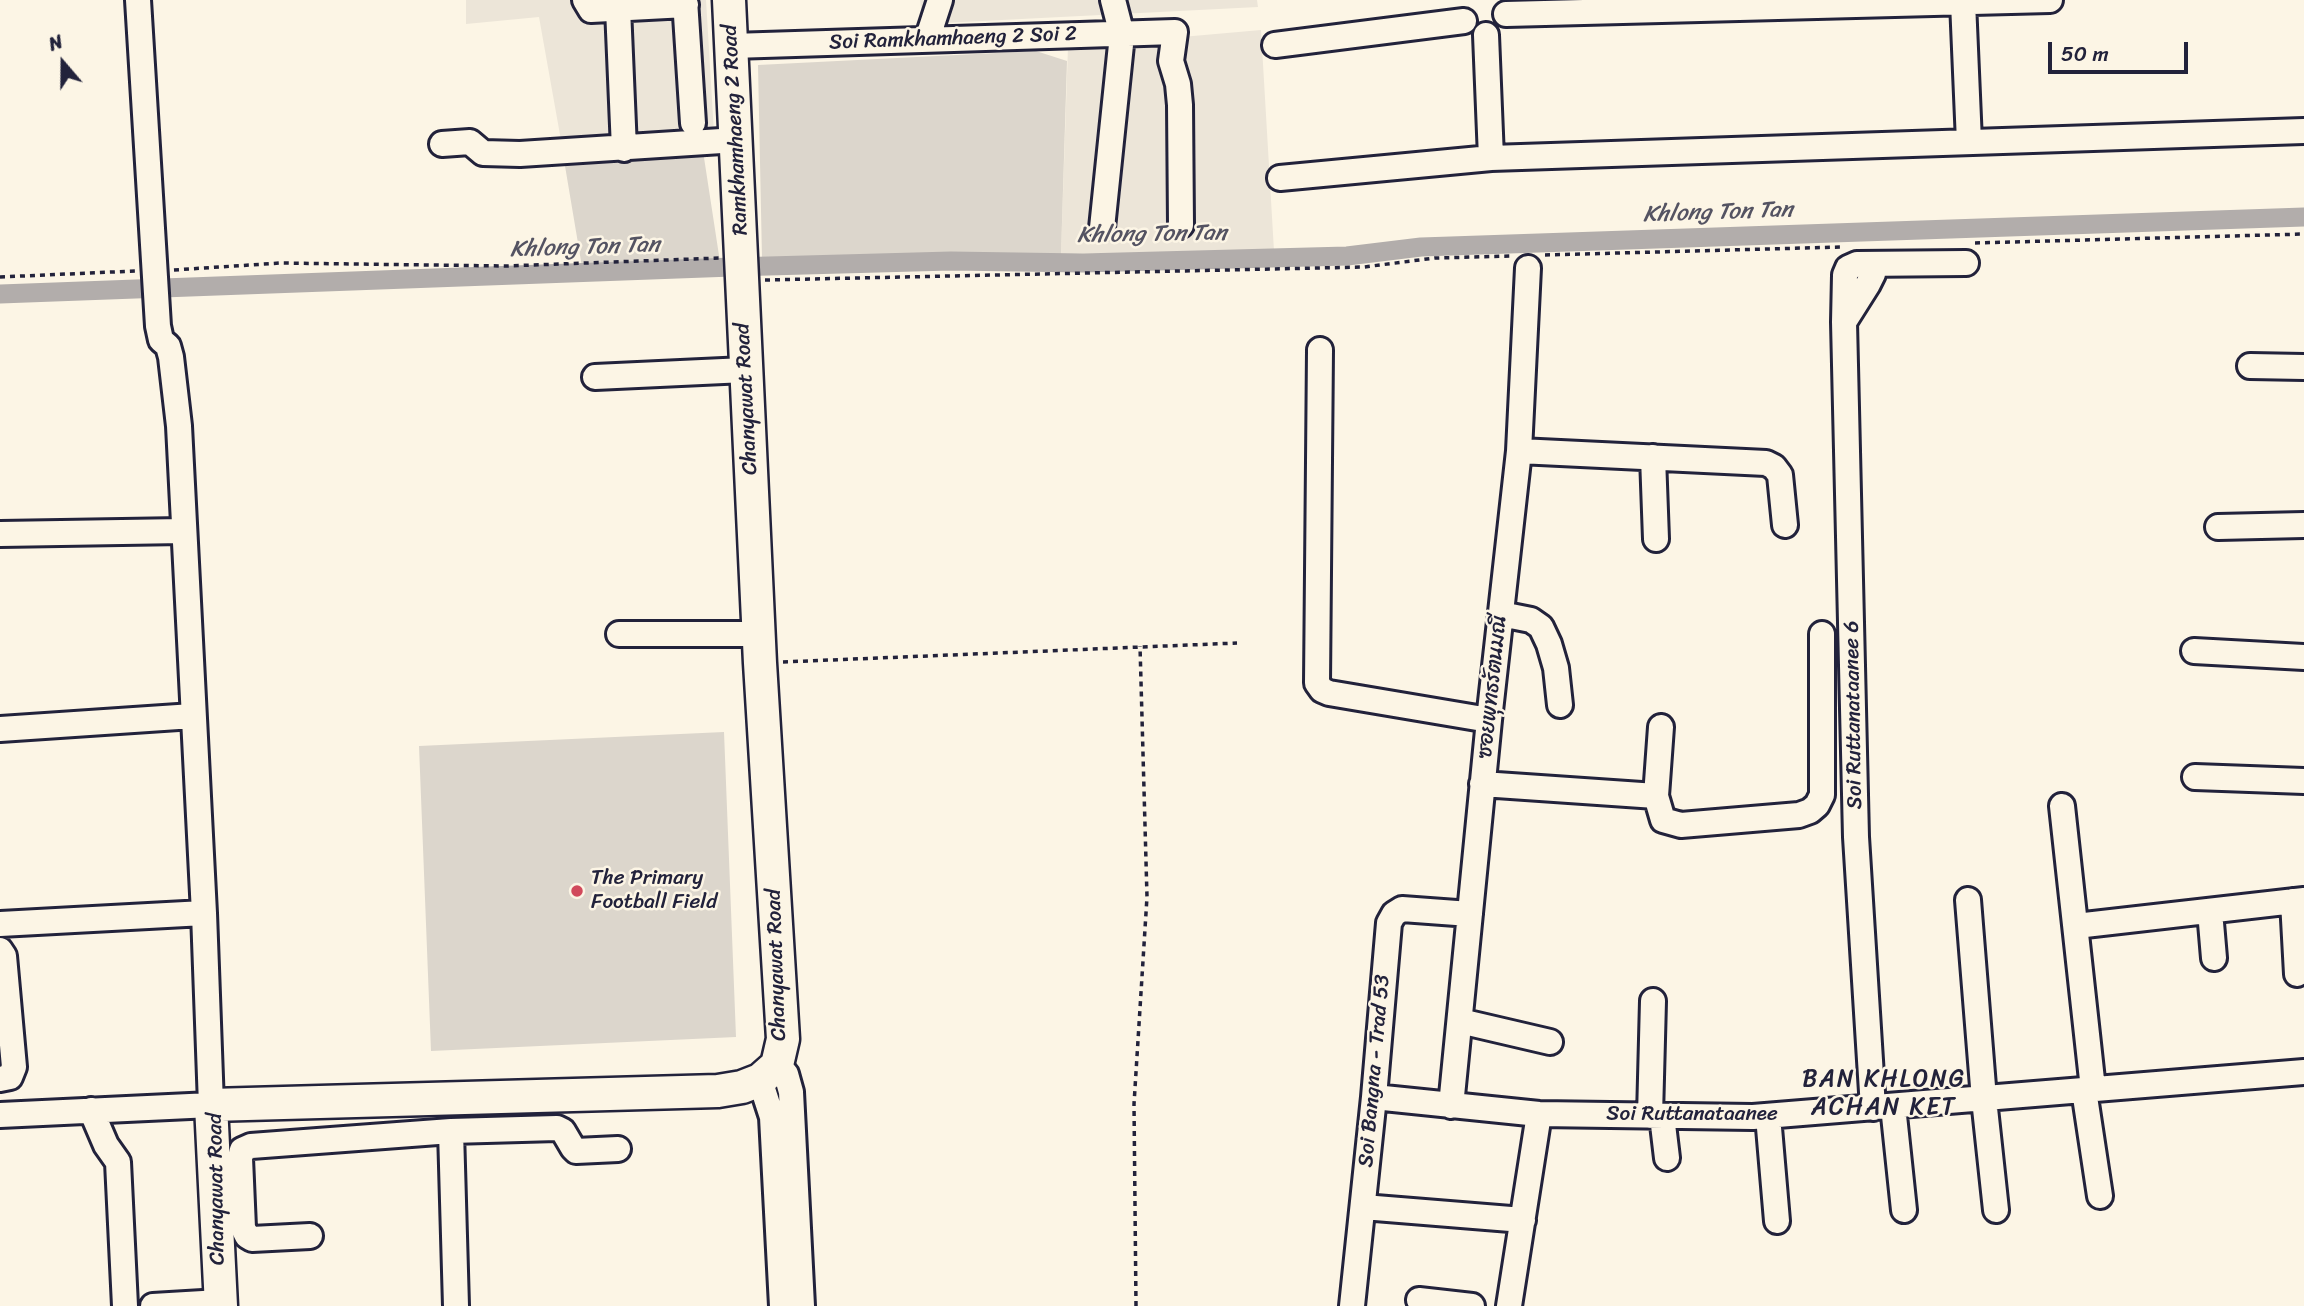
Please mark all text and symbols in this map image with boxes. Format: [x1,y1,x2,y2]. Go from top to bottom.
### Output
street label: Soi Ramkhamhaeng 2 Soi 2 [829,22,1077,56]
street label: Ramkhamhaeng 2 Road [718,24,754,236]
text: N [44,25,67,61]
north arrow [28,28,98,98]
scale bar [2052,28,2192,72]
text: 50 m [2061,35,2109,73]
water label: Khlong Ton Tan [1643,197,1793,229]
water label: Khlong Ton Tan [1077,220,1227,250]
water label: Khlong Ton Tan [510,232,660,264]
street label: Chanyawat Road [730,322,764,476]
street label: ซอยพุทธรัตนมณี [1473,614,1513,760]
street label: Soi Ruttanataanee 6 [1840,620,1868,810]
place label: The Primary Football Field [591,866,717,916]
marker: The Primary Football Field [569,883,585,899]
street label: Chanyawat Road [762,889,792,1041]
street label: Soi Bangna - Trad 53 [1354,974,1396,1168]
district label: BAN KHLONG ACHAN KET [1803,1066,1965,1122]
street label: Soi Ruttanataanee [1606,1102,1778,1128]
street label: Chanyawat Road [203,1113,231,1265]

